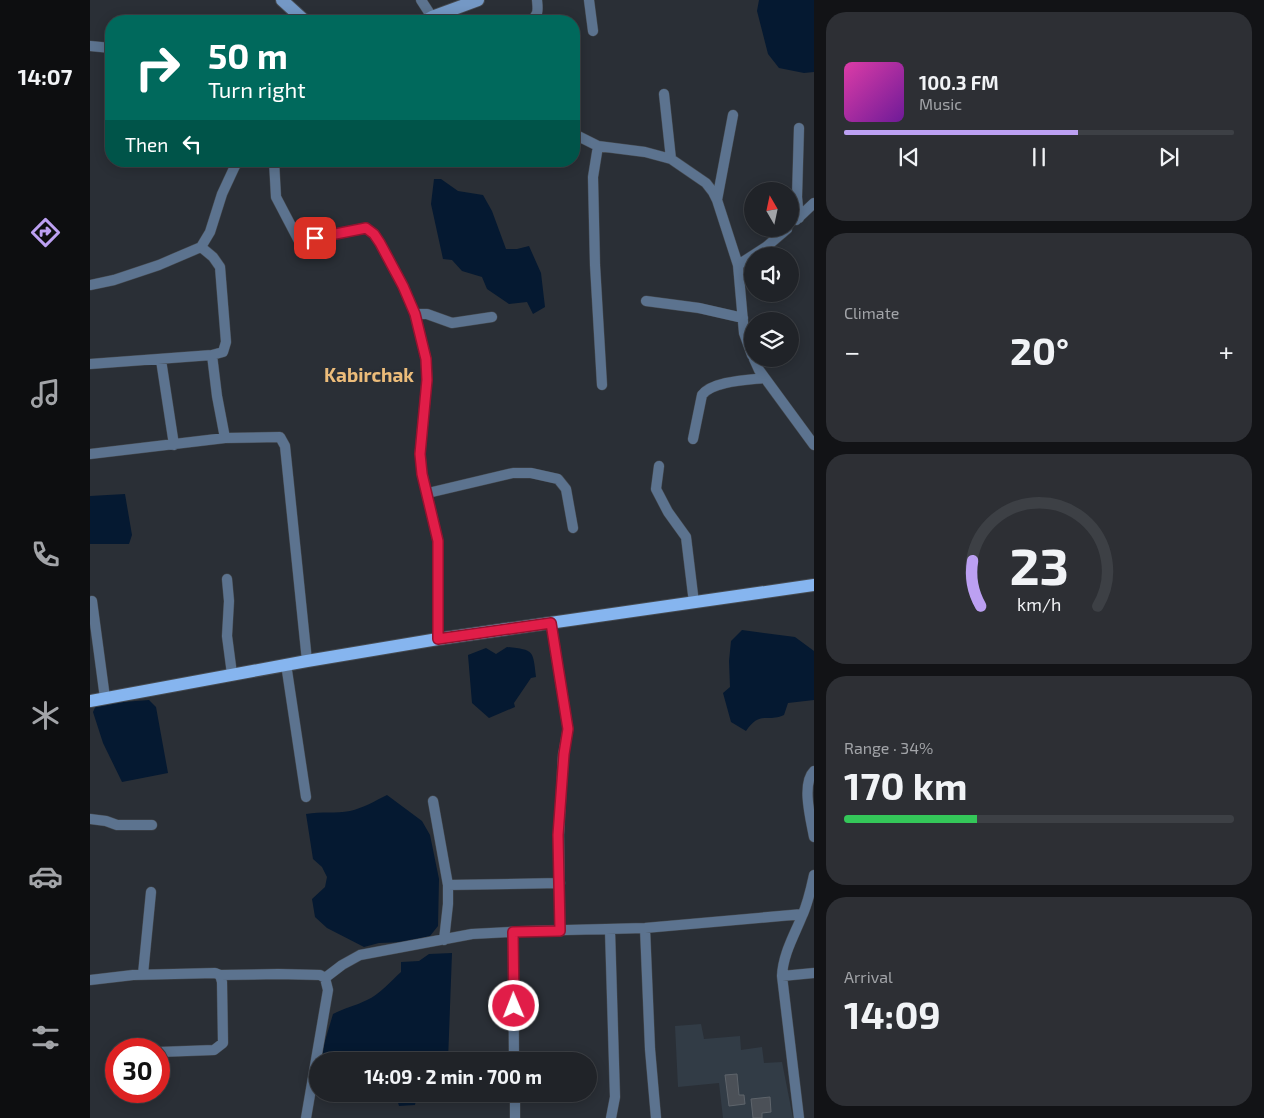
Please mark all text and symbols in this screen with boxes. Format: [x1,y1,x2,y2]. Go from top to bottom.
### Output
text: 50 m [208,34,288,76]
icon: right [125,35,190,100]
text: 14:07 [18,63,72,89]
text: 100.3 FM [919,71,999,94]
text: Turn right [208,76,306,102]
text: Music [919,94,962,113]
icon: left [178,130,206,158]
text: Then [125,133,168,156]
icon: previous [895,143,923,171]
icon: pause [1025,143,1053,171]
icon: next [1155,143,1183,171]
north arrow [744,182,799,238]
map controls [744,182,799,367]
icon: directions [28,215,63,250]
pin [294,217,336,259]
icon: arrive [301,224,329,252]
button: sound [744,247,799,302]
text: Climate [844,303,899,322]
button: layers [744,312,799,367]
text: 20° [1010,327,1069,373]
text: − [844,334,860,368]
text: + [1219,334,1234,368]
district label: Kabirchak [324,363,414,386]
icon: music [28,376,63,411]
text: 23 [1009,533,1069,595]
icon: phone [28,537,63,572]
text: km/h [1017,593,1061,615]
icon: climate [28,698,63,733]
text: Range · 34% [844,738,933,757]
text: 170 km [844,762,967,808]
icon: car [28,859,63,894]
text: Arrival [844,967,893,986]
position arrow [487,979,539,1031]
text: 14:09 [844,991,941,1037]
icon: filters [28,1020,63,1055]
speed limit sign: 30 [105,1038,170,1103]
text: 14:09 · 2 min · 700 m [364,1065,542,1088]

